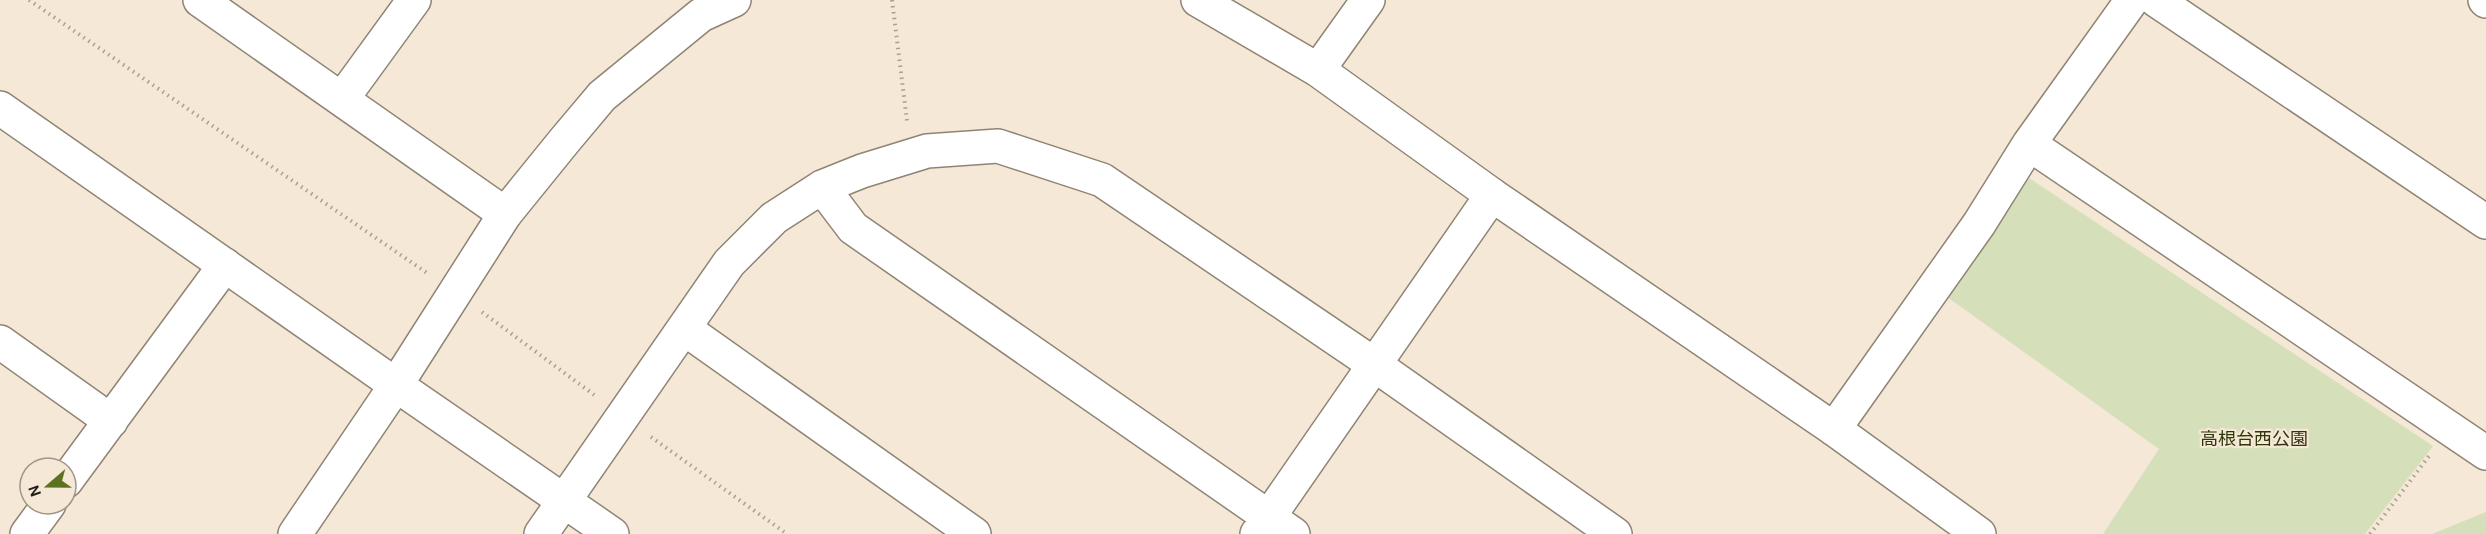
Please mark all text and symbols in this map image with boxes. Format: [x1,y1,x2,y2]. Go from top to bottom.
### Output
park label: 高根台西公園 [2200,428,2308,450]
north arrow [18,456,78,516]
text: N [23,482,45,500]

